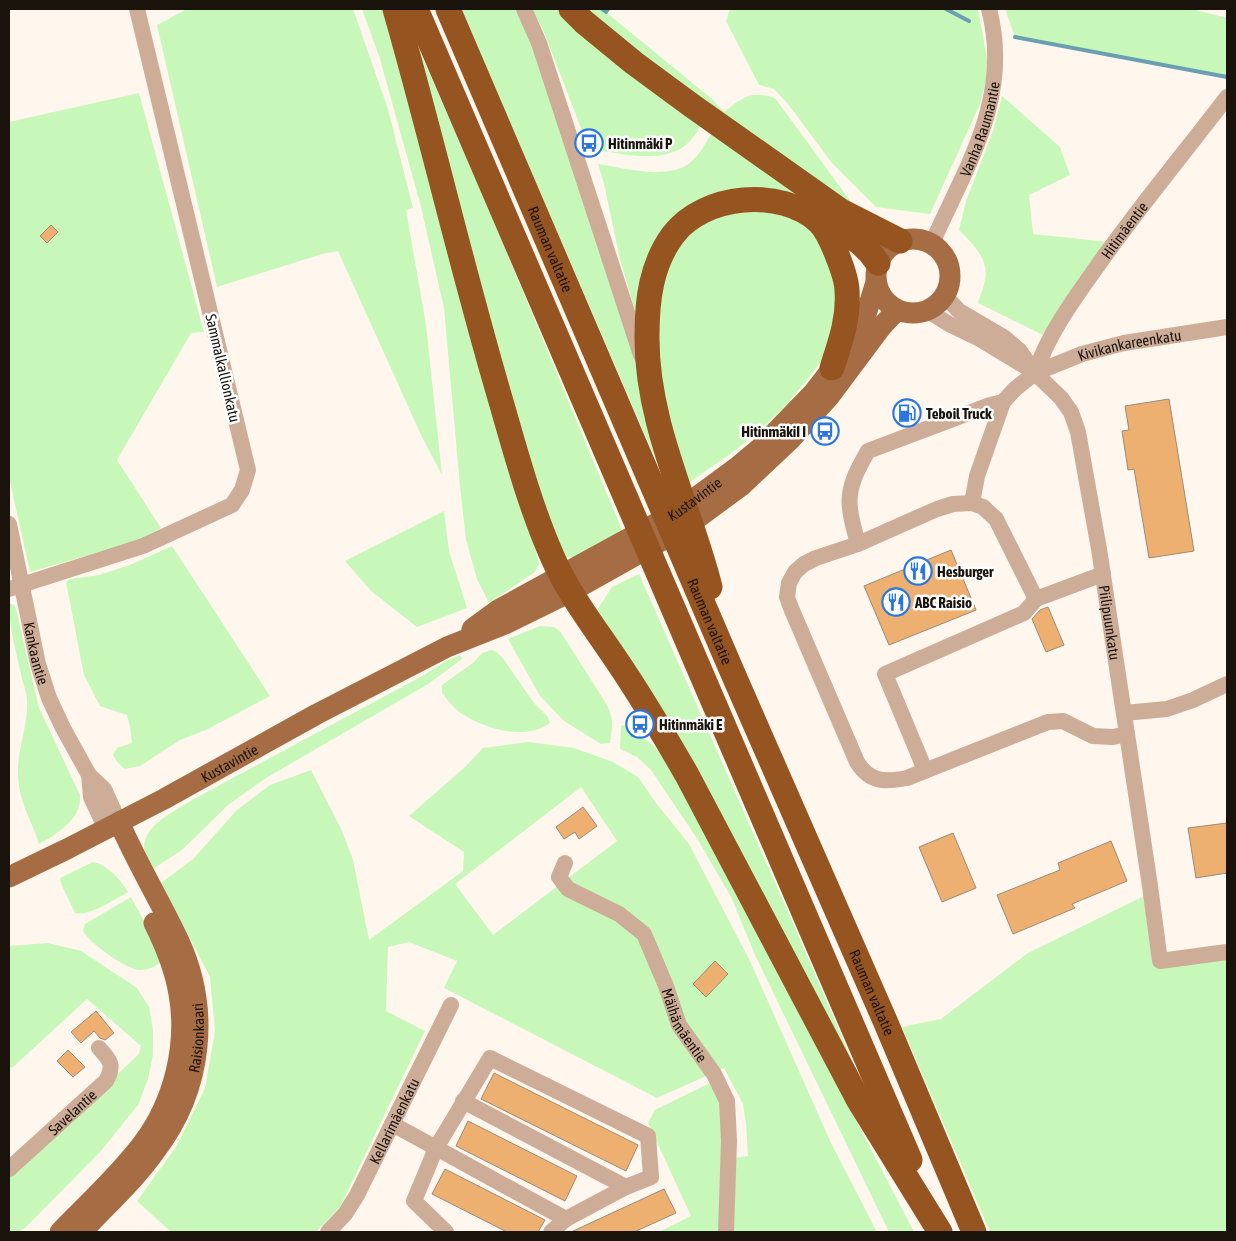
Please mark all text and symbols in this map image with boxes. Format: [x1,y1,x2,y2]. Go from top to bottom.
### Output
street label: Vanha Raumantie [956,80,1002,179]
bus stop icon: Hitinmäki P [574,128,604,158]
place label: Hitinmäki P [608,135,673,152]
street label: Hitimäentie [1097,198,1151,262]
street label: Rauman valtatie [525,203,577,295]
street label: Sammalkallionkatu [202,312,244,424]
street label: Kivikankareenkatu [1075,326,1182,363]
fuel station icon: Teboil Truck [892,398,922,428]
place label: Teboil Truck [926,405,992,422]
bus stop icon: HitinmäkiI I [810,416,840,446]
place label: HitinmäkiI I [741,423,806,440]
street label: Kustavintie [664,473,725,524]
restaurant icon: Hesburger [903,556,933,586]
place label: Hesburger [937,563,994,580]
street label: Rauman valtatie [685,576,736,667]
street label: Piilipuunkatu [1096,584,1124,661]
restaurant icon: ABC Raisio [881,587,911,617]
place label: ABC Raisio [914,594,972,611]
street label: Kankaantie [21,620,53,687]
bus stop icon: Hitinmäki E [625,709,655,739]
place label: Hitinmäki E [659,716,723,733]
street label: Kustavintie [198,740,261,785]
street label: Rauman valtatie [846,947,899,1038]
street label: Mäihämäentie [659,986,711,1065]
street label: Raisionkaari [184,1002,206,1074]
street label: Kellarimäenkatu [365,1075,422,1167]
street label: Savelantie [44,1086,100,1138]

